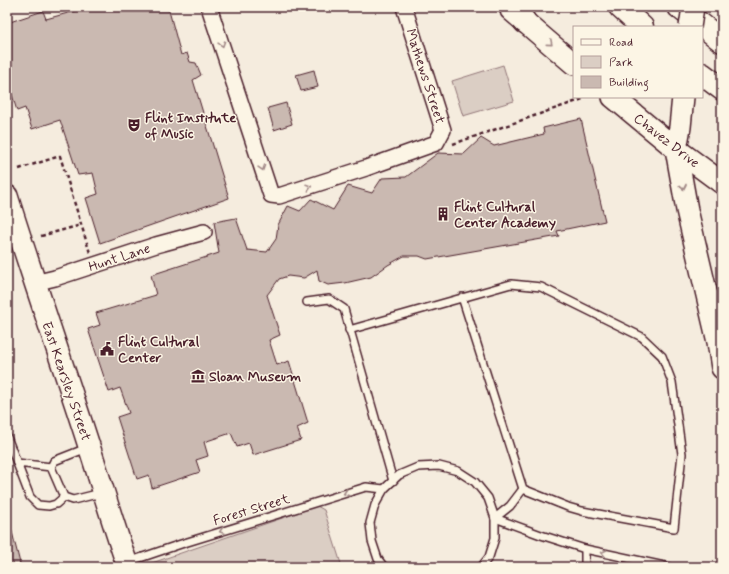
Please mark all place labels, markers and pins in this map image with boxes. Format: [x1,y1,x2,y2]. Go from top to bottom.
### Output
place label: Flint Institute of Music [145,109,236,143]
theatre icon: Flint Institute of Music [126,117,142,133]
place label: Flint Cultural Center Academy [454,198,556,232]
building icon: Flint Cultural Center Academy [435,206,451,222]
place label: Flint Cultural Center [118,333,200,367]
public building icon: Flint Cultural Center [99,341,115,357]
museum icon: Sloan Museum [190,368,206,384]
place label: Sloan Museum [209,368,301,386]

